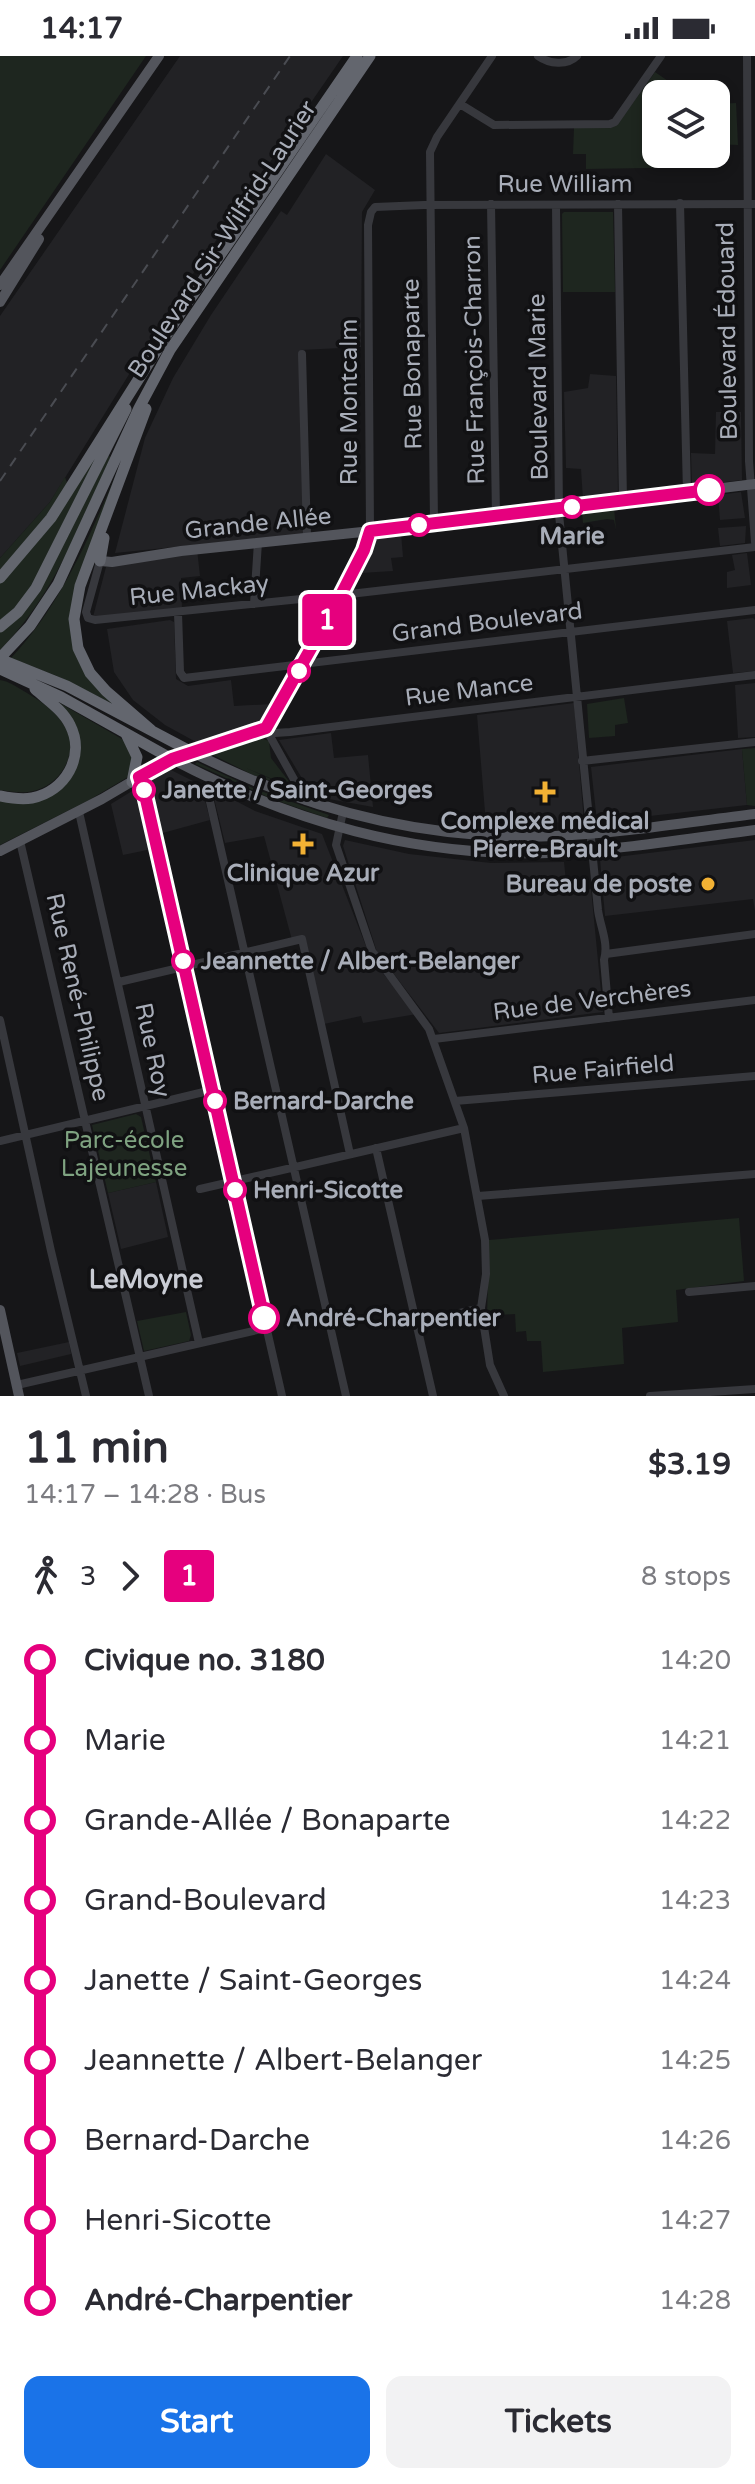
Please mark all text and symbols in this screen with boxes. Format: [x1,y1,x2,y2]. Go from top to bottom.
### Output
text: 14:17 [40,10,123,47]
map controls [642,80,730,168]
button: layers [642,80,730,168]
street label: Boulevard Sir-Wilfrid-Laurier [122,95,323,383]
street label: Rue William [498,170,632,199]
street label: Boulevard Édouard [710,222,744,440]
street label: Rue François-Charron [458,235,491,485]
street label: Rue Bonaparte [397,278,428,450]
street label: Boulevard Marie [522,293,555,481]
street label: Rue Montcalm [335,319,364,485]
unlabelled marker [694,475,724,505]
marker: Marie [561,496,583,518]
street label: Grande Allée [183,501,333,546]
unlabelled marker [408,514,430,536]
place label: Marie [539,522,605,551]
street label: Rue Mackay [128,569,270,612]
line badge: 1 [301,594,353,646]
street label: Grand Boulevard [390,596,584,649]
text: 1 [318,603,336,637]
unlabelled marker [288,660,310,682]
street label: Rue Mance [403,668,535,713]
place label: Janette / Saint-Georges [161,776,433,805]
marker: Janette / Saint-Georges [133,779,155,801]
marker: Complexe médical Pierre-Brault [534,781,556,803]
place label: Complexe médical Pierre-Brault [441,807,649,864]
marker: Clinique Azur [292,833,314,855]
place label: Clinique Azur [227,859,380,888]
place label: Bureau de poste [506,870,692,899]
marker: Bureau de poste [699,875,717,893]
street label: Rue René-Philippe [39,890,116,1104]
place label: Jeannette / Albert-Belanger [200,947,520,976]
marker: Jeannette / Albert-Belanger [172,950,194,972]
street label: Rue de Verchères [491,974,693,1027]
street label: Rue Roy [128,1000,177,1100]
street label: Rue Fairfield [531,1049,676,1090]
place label: Bernard-Darche [233,1087,414,1116]
marker: Bernard-Darche [204,1090,226,1112]
park label: Parc-école Lajeunesse [61,1126,187,1183]
place label: Henri-Sicotte [253,1176,403,1205]
marker: Henri-Sicotte [224,1179,246,1201]
district label: LeMoyne [89,1264,203,1295]
marker: André-Charpentier [249,1303,279,1333]
place label: André-Charpentier [286,1304,501,1333]
text: 11 min [24,1422,169,1475]
text: $3.19 [648,1446,731,1483]
text: 14:17 – 14:28 · Bus [24,1479,266,1510]
icon: walk [24,1554,68,1598]
icon: forward [108,1554,152,1598]
text: 1 [180,1559,198,1593]
text: 3 [80,1561,96,1592]
text: 8 stops [641,1561,731,1592]
text: Civique no. 3180 [84,1642,325,1679]
text: 14:20 [659,1645,731,1676]
text: Marie [84,1722,166,1759]
text: 14:21 [659,1725,731,1756]
text: Grande-Allée / Bonaparte [84,1802,451,1839]
text: 14:22 [659,1805,731,1836]
text: Grand-Boulevard [84,1882,327,1919]
text: 14:23 [659,1885,731,1916]
text: Janette / Saint-Georges [84,1962,422,1999]
text: 14:24 [659,1965,731,1996]
text: Jeannette / Albert-Belanger [84,2042,482,2079]
text: 14:25 [659,2045,731,2076]
text: Bernard-Darche [84,2122,310,2159]
text: 14:26 [659,2125,731,2156]
text: Henri-Sicotte [84,2202,271,2239]
text: 14:27 [659,2205,731,2236]
text: André-Charpentier [84,2282,352,2319]
text: 14:28 [659,2285,731,2316]
button: Start [24,2376,370,2468]
button: Tickets [386,2376,731,2468]

